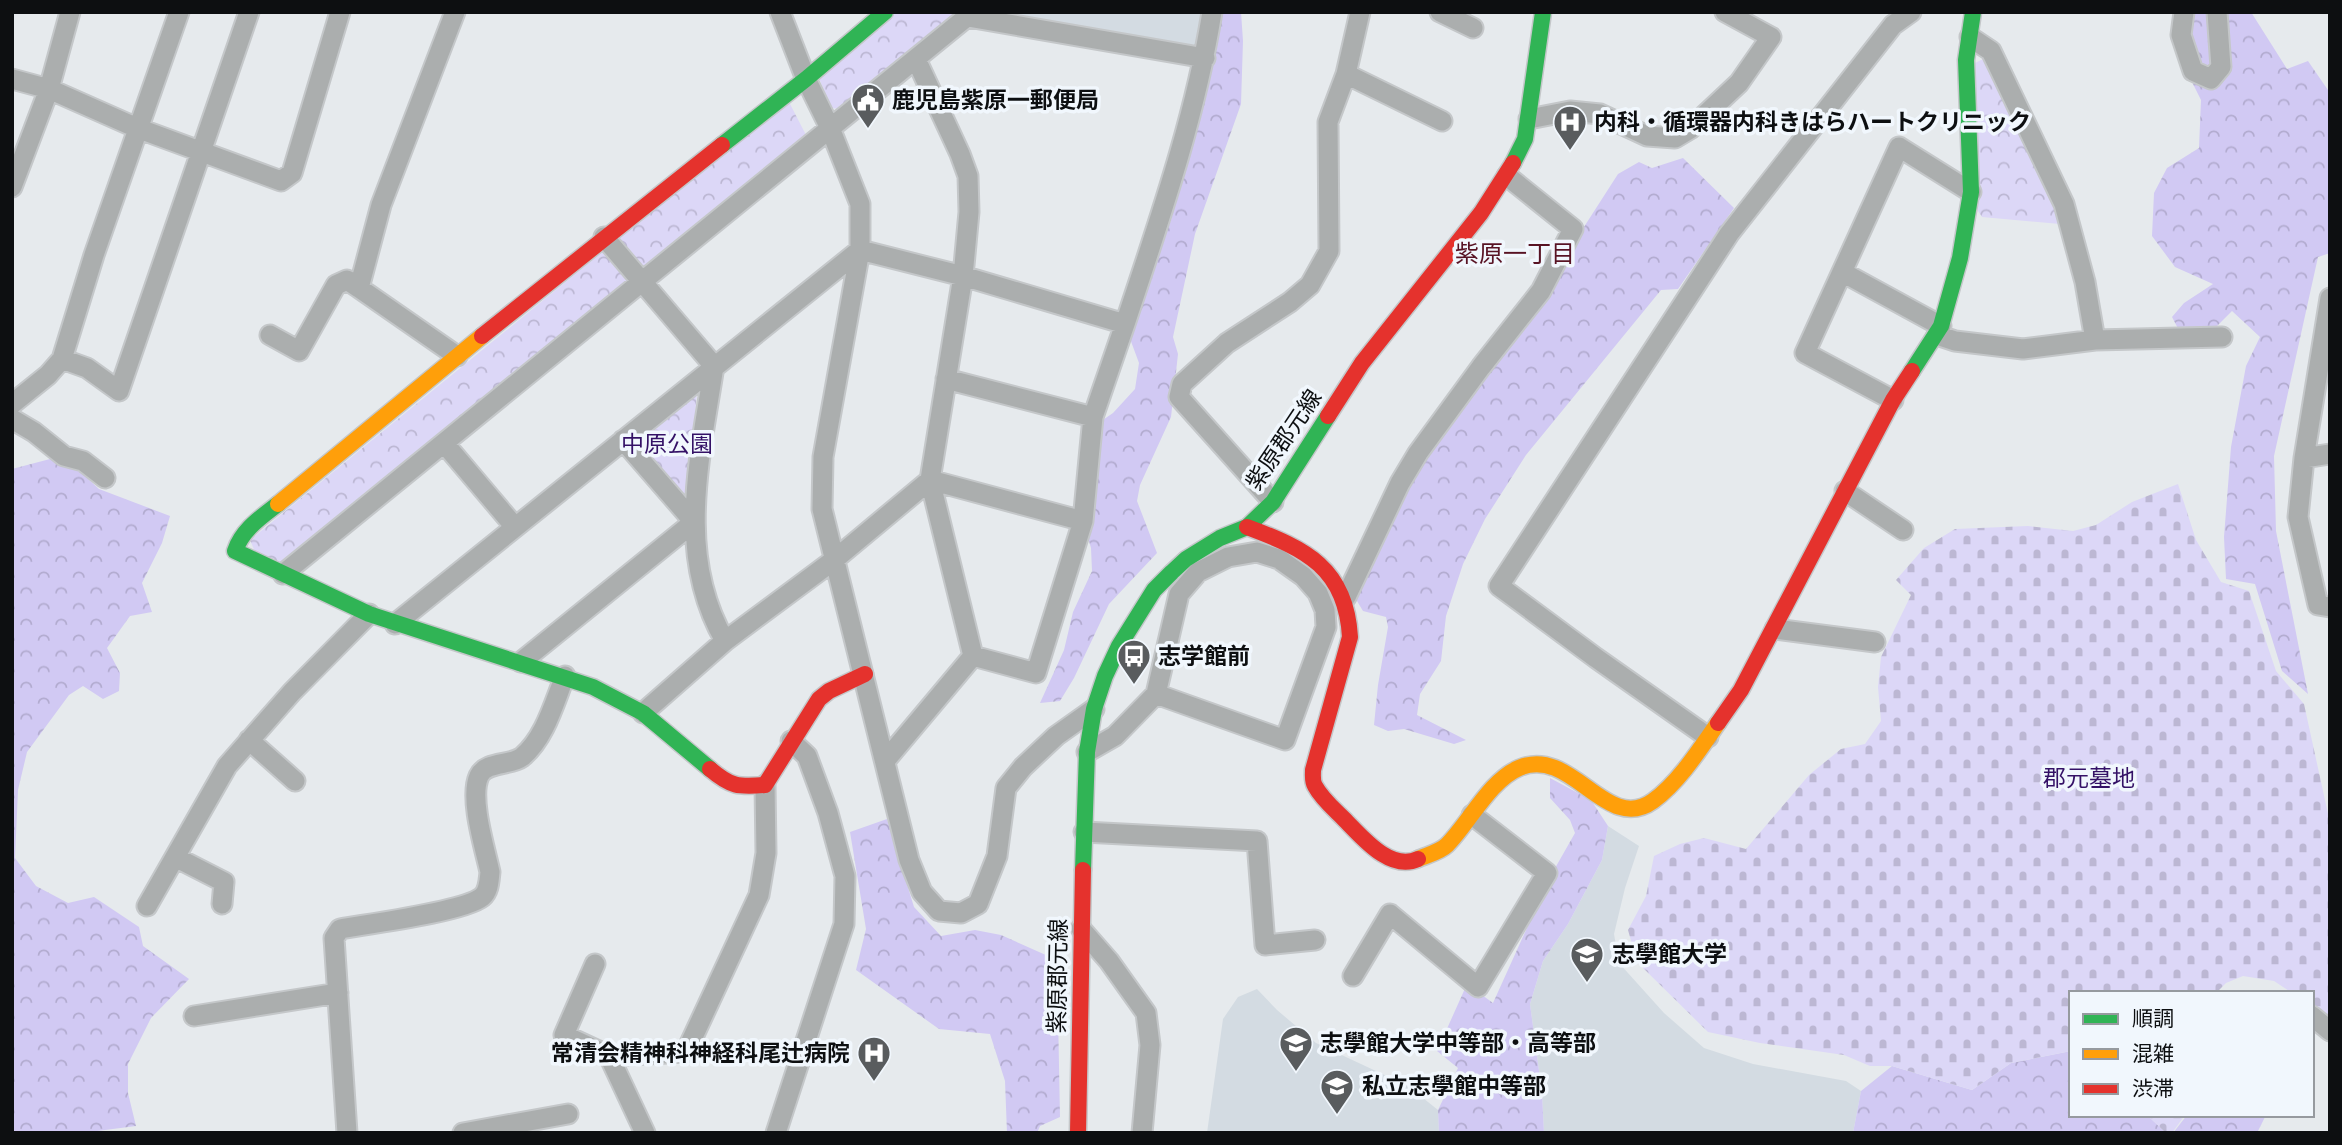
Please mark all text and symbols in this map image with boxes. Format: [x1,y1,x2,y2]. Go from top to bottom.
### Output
public building icon: 鹿児島紫原一郵便局 [849,81,887,130]
place label: 鹿児島紫原一郵便局 [892,84,1099,117]
hospital icon: 内科・循環器内科きはらハートクリニック [1551,103,1589,152]
place label: 内科・循環器内科きはらハートクリニック [1594,106,2031,139]
district label: 紫原一丁目 [1455,237,1575,272]
street label: 紫原郡元線 [1238,383,1330,497]
park label: 中原公園 [621,428,713,461]
bus stop icon: 志学館前 [1115,637,1153,686]
place label: 志学館前 [1158,640,1250,673]
park label: 郡元墓地 [2043,762,2135,795]
street label: 紫原郡元線 [1040,918,1076,1034]
school or university icon: 志學館大学 [1568,935,1606,984]
place label: 志學館大学 [1612,938,1727,971]
legend [2069,991,2314,1117]
text: 順調 [2132,1004,2174,1034]
school or university icon: 志學館大学中等部・高等部 [1277,1024,1315,1073]
place label: 志學館大学中等部・高等部 [1320,1027,1596,1060]
hospital icon: 常清会精神科神経科尾辻病院 [855,1034,893,1083]
place label: 常清会精神科神経科尾辻病院 [551,1037,850,1070]
text: 混雑 [2132,1039,2174,1069]
school or university icon: 私立志學館中等部 [1318,1067,1356,1116]
place label: 私立志學館中等部 [1362,1070,1546,1103]
text: 渋滞 [2132,1074,2174,1104]

